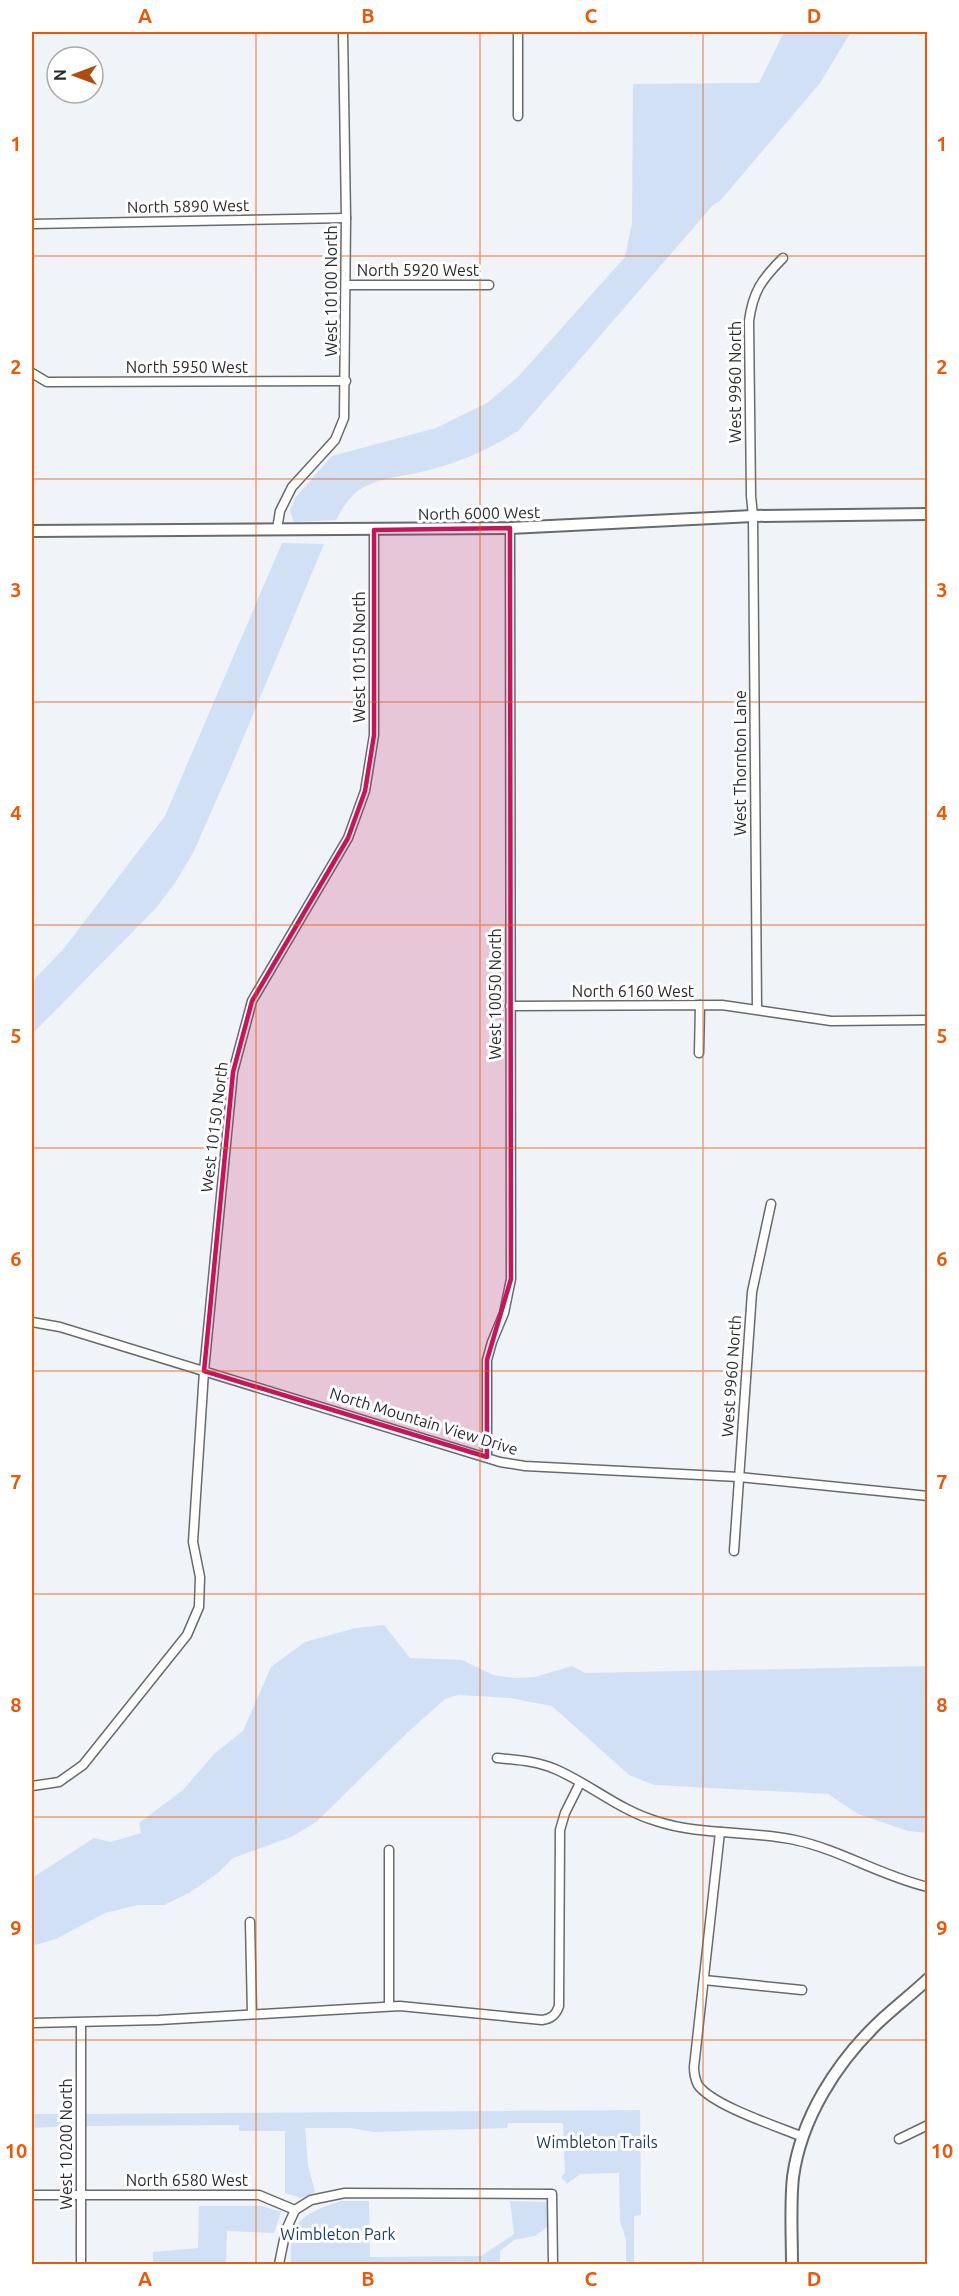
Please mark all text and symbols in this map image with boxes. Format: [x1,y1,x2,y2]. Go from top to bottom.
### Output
text: A [138,4,152,27]
text: B [361,4,375,27]
text: C [585,4,598,27]
text: D [807,4,821,27]
north arrow [45,45,105,105]
text: N [51,69,69,81]
text: 1 [10,132,22,155]
text: 1 [936,132,948,155]
street label: North 5890 West [127,196,250,216]
street label: West 10100 North [322,225,340,357]
street label: North 5920 West [357,261,480,279]
street label: West 9960 North [726,321,744,443]
text: 2 [10,355,22,378]
text: 2 [936,355,948,378]
street label: North 5950 West [126,358,249,376]
street label: North 6000 West [418,503,541,523]
text: 3 [10,578,22,601]
text: 3 [936,578,948,601]
street label: West 10150 North [350,591,368,723]
street label: West Thornton Lane [731,690,749,836]
text: 4 [10,801,22,824]
text: 4 [936,801,948,824]
street label: West 10050 North [486,928,504,1060]
street label: North 6160 West [572,982,695,1000]
text: 5 [10,1024,22,1047]
text: 5 [936,1024,948,1047]
street label: West 10150 North [197,1061,231,1193]
text: 6 [10,1247,22,1270]
text: 6 [936,1247,948,1270]
street label: West 9960 North [718,1314,744,1438]
street label: North Mountain View Drive [328,1384,520,1458]
text: 7 [10,1470,22,1493]
text: 7 [936,1470,948,1493]
text: 8 [10,1693,22,1716]
text: 8 [936,1693,948,1716]
text: 9 [10,1916,22,1939]
text: 9 [936,1916,948,1939]
street label: West 10200 North [57,2078,75,2210]
park label: Wimbleton Trails [536,2133,658,2151]
text: 10 [5,2139,27,2162]
text: 10 [931,2139,953,2162]
street label: North 6580 West [126,2171,249,2189]
park label: Wimbleton Park [280,2225,396,2243]
text: A [138,2267,152,2290]
text: B [361,2267,375,2290]
text: C [585,2267,598,2290]
text: D [807,2267,821,2290]

